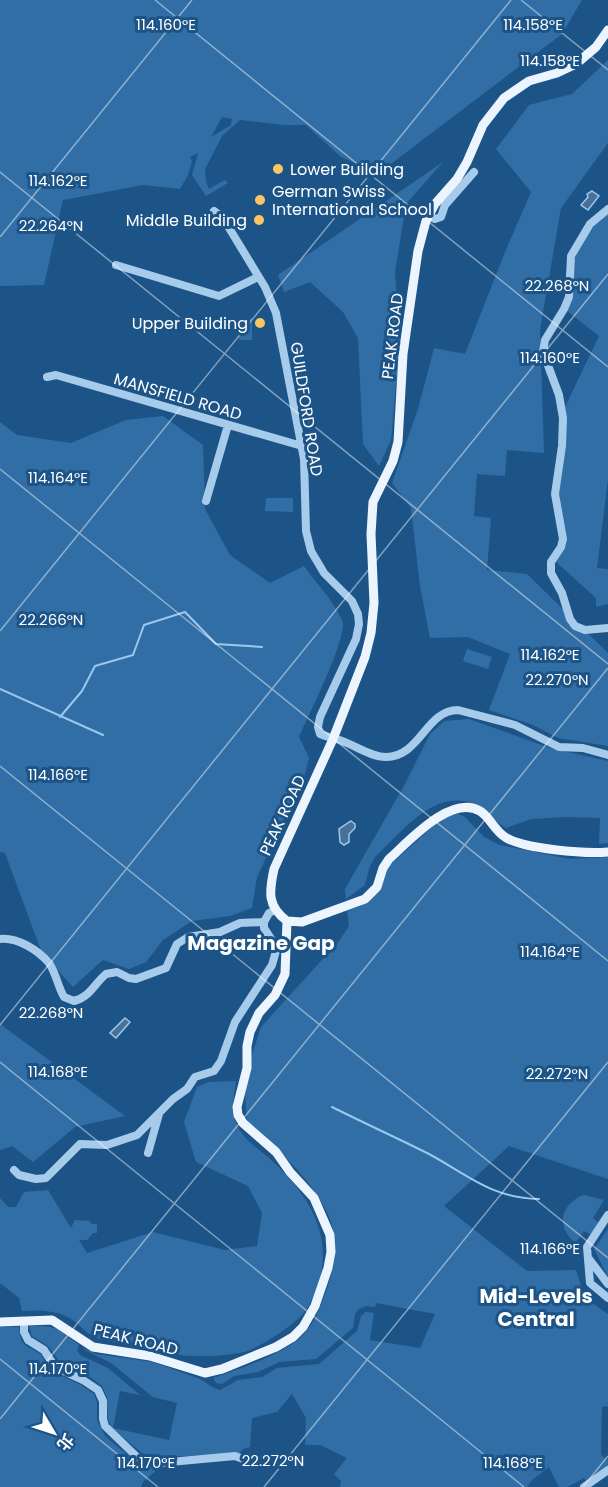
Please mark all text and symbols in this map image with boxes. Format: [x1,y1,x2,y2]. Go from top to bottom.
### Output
text: 114.160°E [136,14,196,35]
text: 114.158°E [503,14,563,35]
text: 114.158°E [520,50,580,71]
place label: Lower Building [290,158,404,181]
marker: Lower Building [271,162,285,176]
text: 114.162°E [29,170,87,191]
place label: German Swiss International School [272,180,432,221]
marker: German Swiss International School [253,193,267,207]
place label: Middle Building [126,209,247,232]
marker: Middle Building [252,213,266,227]
text: 22.264°N [19,215,83,236]
text: 22.268°N [525,275,589,296]
street label: PEAK ROAD [376,292,409,380]
place label: Upper Building [132,312,248,335]
marker: Upper Building [253,316,267,330]
street label: GUILDFORD ROAD [285,340,328,478]
text: 114.160°E [520,347,580,368]
street label: MANSFIELD ROAD [111,367,245,426]
text: 114.164°E [28,467,88,488]
text: 22.266°N [19,609,83,630]
text: 114.162°E [521,644,579,665]
text: 22.270°N [525,669,589,690]
text: 114.166°E [28,764,88,785]
street label: PEAK ROAD [254,771,311,859]
district label: Magazine Gap [187,929,335,957]
text: 114.164°E [520,941,580,962]
text: 22.268°N [19,1002,83,1023]
text: 114.168°E [28,1061,88,1082]
text: 22.272°N [526,1063,588,1084]
text: 114.166°E [520,1238,580,1259]
district label: Mid-Levels Central [479,1282,593,1333]
street label: PEAK ROAD [91,1318,181,1361]
text: 114.170°E [29,1358,87,1379]
north arrow [24,1403,84,1463]
text: 北 [51,1429,79,1456]
text: 22.272°N [242,1450,304,1471]
text: 114.170°E [117,1452,175,1473]
text: 114.168°E [483,1452,543,1473]

